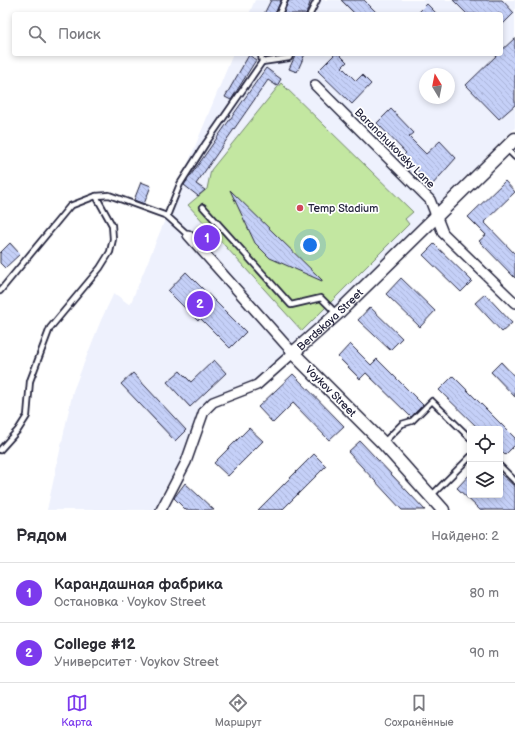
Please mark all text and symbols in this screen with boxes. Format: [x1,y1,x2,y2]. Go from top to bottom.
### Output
search box [12,12,503,56]
icon: search [26,23,48,45]
text: Поиск [58,25,101,44]
north arrow [419,68,455,104]
street label: Baranchukovsky Lane [352,106,438,191]
place label: Temp Stadium [308,202,378,215]
marker: Temp Stadium [295,203,305,213]
pin: 1 [194,223,220,253]
your location [300,235,320,255]
street label: Berdskaya Street [294,286,366,353]
pin: 2 [187,289,213,319]
street label: Voykov Street [302,363,359,420]
map controls [467,426,503,498]
button: locate [467,426,503,462]
button: layers [467,462,503,498]
text: Рядом [16,526,67,546]
text: Найдено: 2 [431,528,499,544]
text: Карандашная фабрика [54,575,223,594]
text: 1 [26,585,32,601]
text: 80 m [470,585,499,601]
text: Остановка · Voykov Street [54,594,206,610]
text: College #12 [54,635,135,654]
text: 2 [25,645,33,661]
text: 90 m [470,645,499,661]
text: Университет · Voykov Street [54,654,219,670]
tab: Карта [61,692,92,729]
tab: Маршрут [215,692,262,729]
tab: Сохранённые [384,692,454,729]

